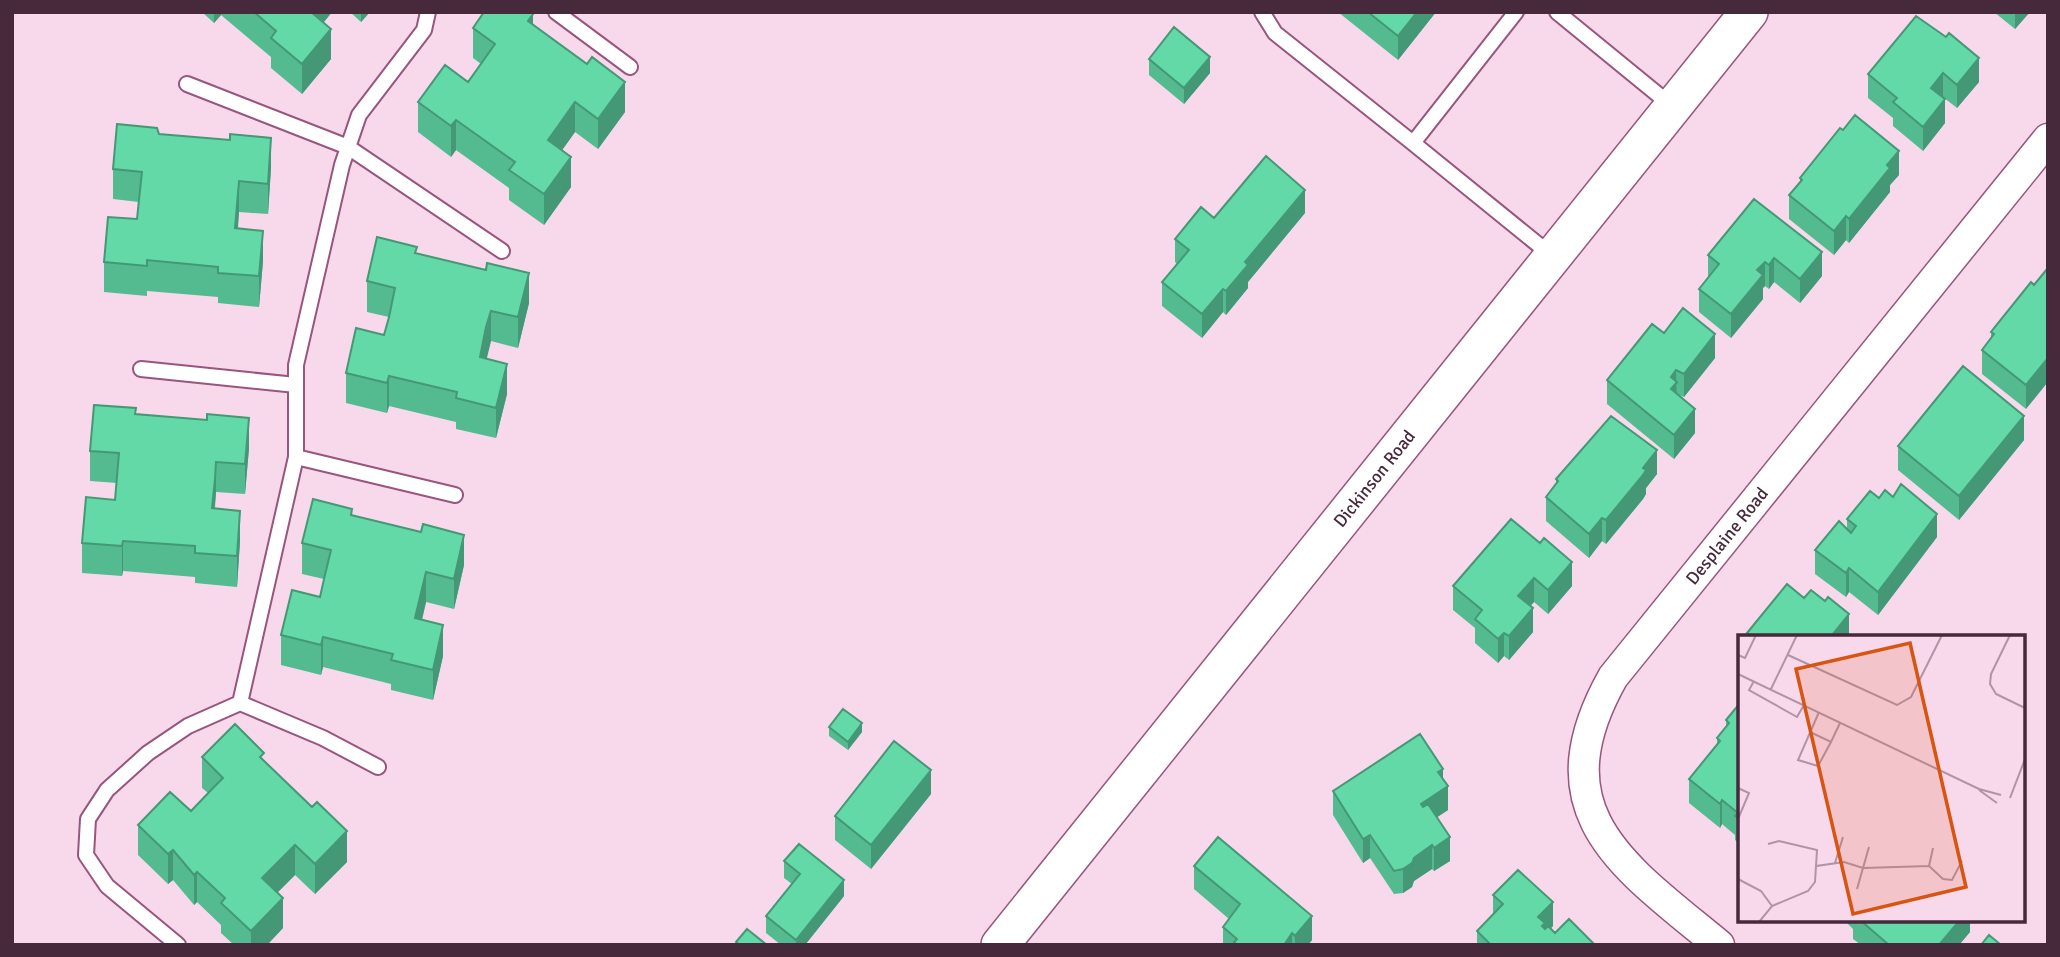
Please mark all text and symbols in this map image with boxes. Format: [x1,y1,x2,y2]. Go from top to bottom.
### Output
street label: Dickinson Road [1329,426,1420,532]
street label: Desplaine Road [1681,483,1773,589]
inset map [1738,635,2025,922]

